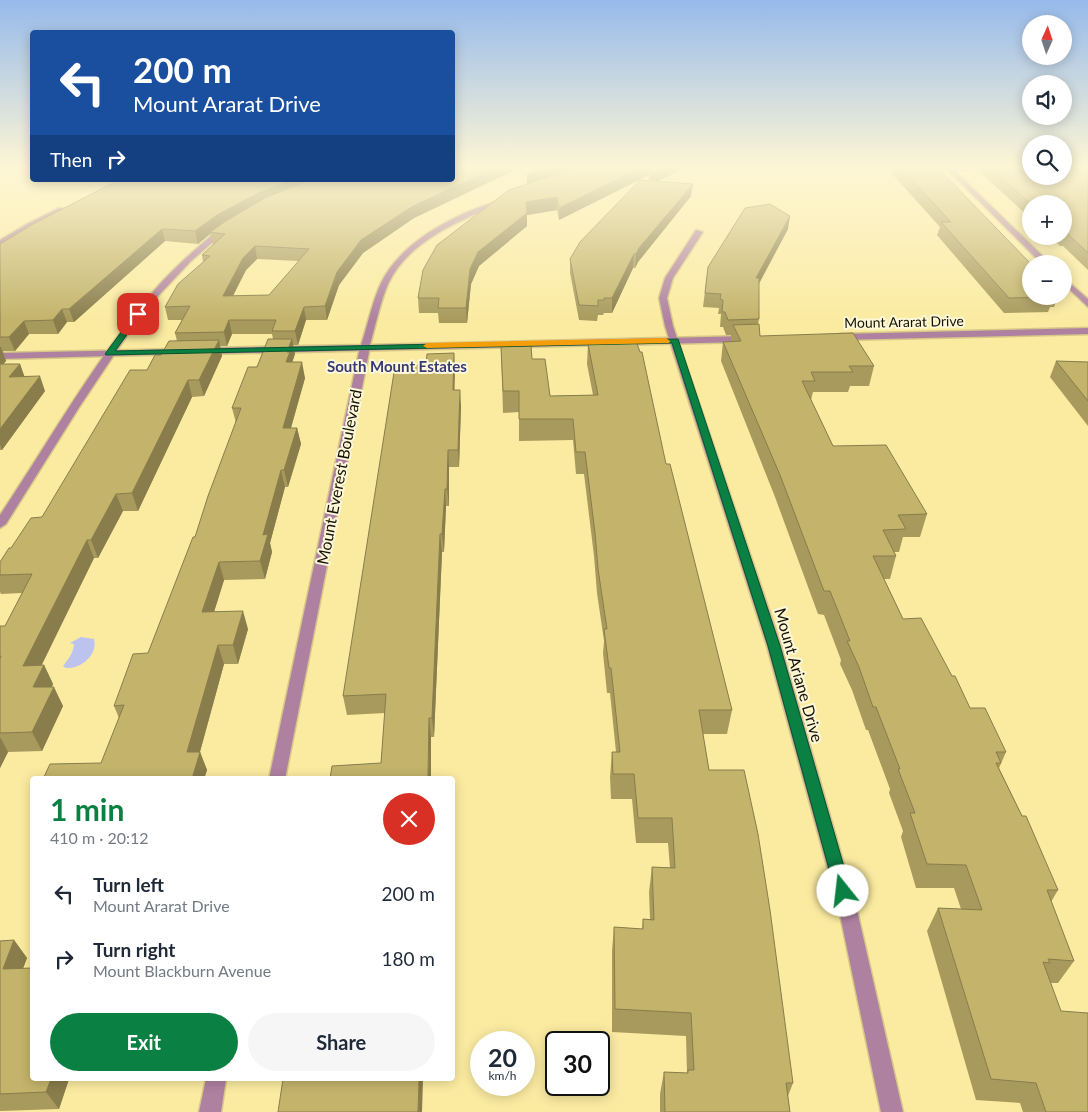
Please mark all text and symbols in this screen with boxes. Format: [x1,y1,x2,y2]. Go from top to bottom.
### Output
north arrow [1022,15,1072,65]
map controls [1022,15,1072,305]
text: 200 m [133,48,232,90]
icon: left [50,50,115,115]
button: sound [1022,75,1072,125]
text: Mount Ararat Drive [133,90,321,117]
button: search [1022,135,1072,185]
icon: right [102,145,130,173]
text: Then [50,148,92,171]
button: + [1022,195,1072,245]
button: − [1022,255,1072,305]
pin [117,293,159,335]
icon: arrive [124,300,152,328]
street label: Mount Ararat Drive [844,312,964,331]
district label: South Mount Estates [327,357,467,375]
street label: Mount Everest Boulevard [312,388,365,566]
street label: Mount Ariane Drive [771,606,828,744]
text: 1 min [50,791,124,827]
button: close [383,793,435,845]
text: 410 m · 20:12 [50,828,149,847]
position arrow [816,864,868,916]
text: Turn left [93,873,164,896]
icon: left [50,880,78,908]
text: 200 m [381,882,435,905]
text: Mount Ararat Drive [93,896,230,915]
text: Turn right [93,938,175,961]
icon: right [50,945,78,973]
text: 180 m [381,947,435,970]
text: Mount Blackburn Avenue [93,961,271,980]
button: Exit [50,1013,238,1071]
button: Share [248,1013,435,1071]
speed limit sign: 30 [545,1031,610,1096]
text: 20 [488,1042,517,1072]
text: km/h [488,1068,517,1083]

